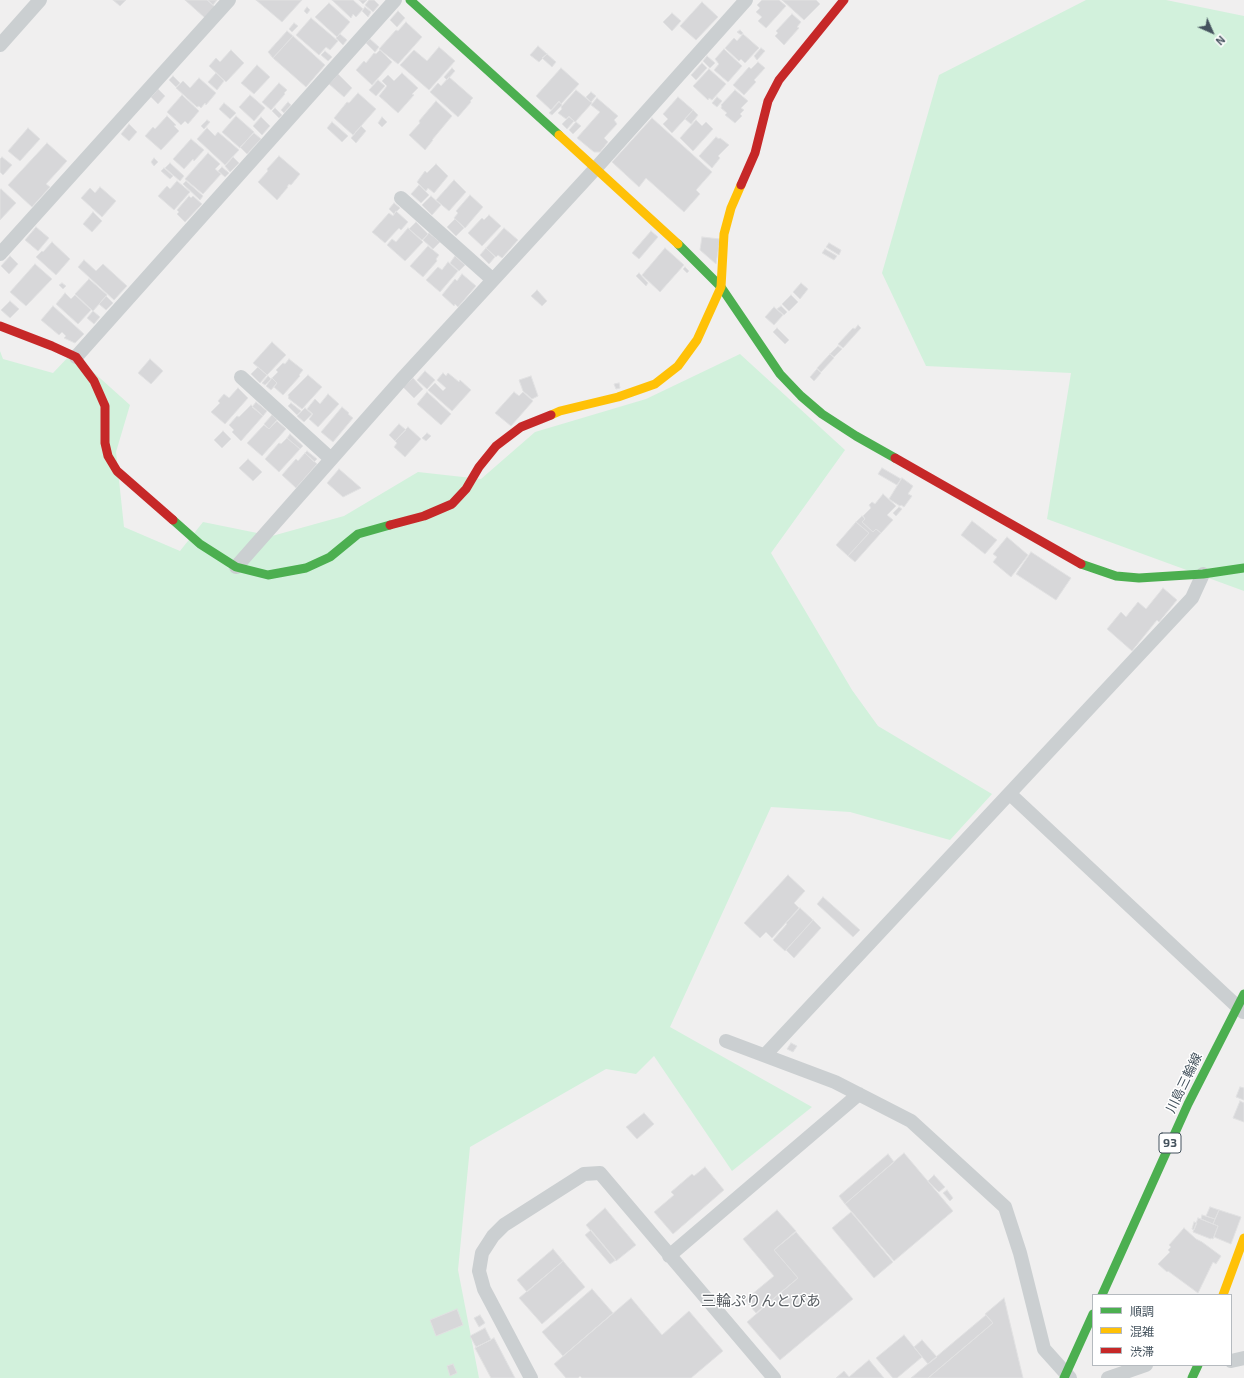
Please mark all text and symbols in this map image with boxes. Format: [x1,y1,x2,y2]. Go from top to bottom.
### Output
north arrow [1192,12,1232,52]
text: N [1213,33,1228,48]
street label: 川島三輪線 [1163,1050,1205,1116]
road number: 93 [1159,1133,1181,1153]
district label: 三輪ぷりんとぴあ [701,1292,821,1310]
legend [1092,1294,1232,1366]
text: 順調 [1130,1304,1154,1318]
text: 混雑 [1130,1324,1154,1338]
text: 渋滞 [1130,1344,1154,1358]

